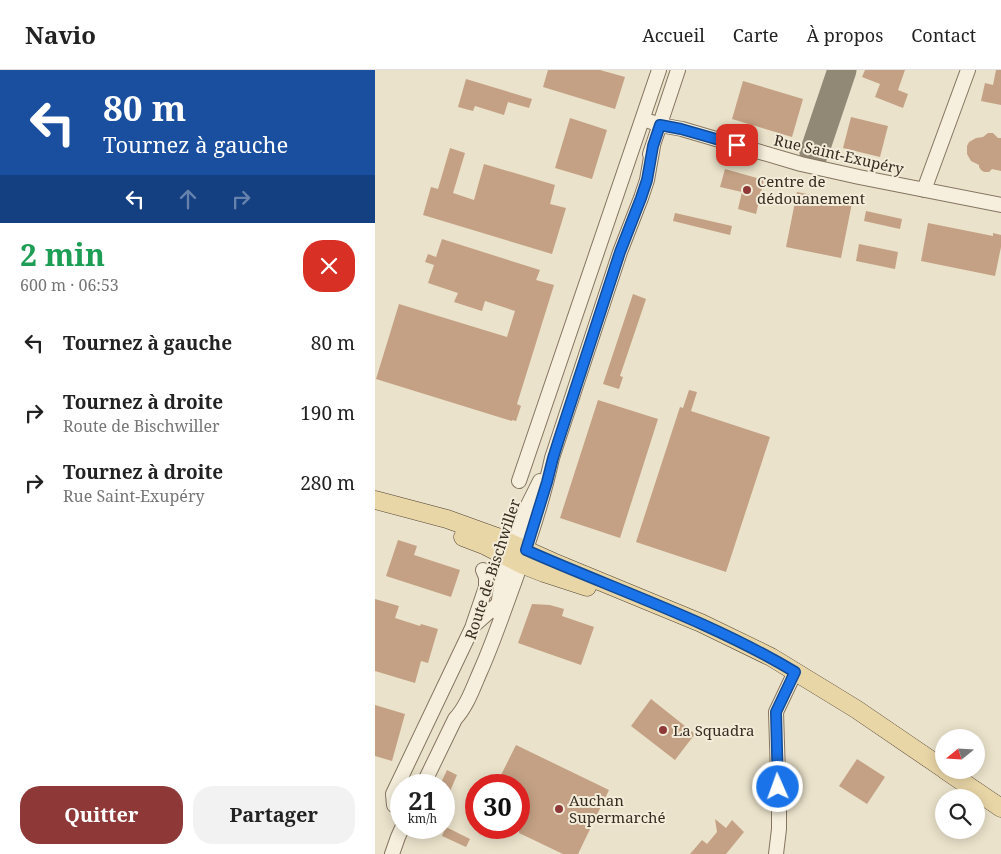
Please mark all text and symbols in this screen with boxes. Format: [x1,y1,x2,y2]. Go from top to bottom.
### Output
text: Navio [25,18,96,51]
text: Accueil [642,23,705,47]
text: Carte [733,23,778,47]
text: À propos [806,23,883,47]
text: Contact [911,23,976,47]
text: 80 m [103,84,186,131]
icon: left [20,90,85,155]
pin [716,124,758,166]
text: Tournez à gauche [103,129,288,159]
street label: Rue Saint-Exupéry [772,129,906,179]
icon: arrive [723,131,751,159]
place label: Centre de dédouanement [757,171,865,208]
marker: Centre de dédouanement [741,184,753,196]
icon: left [121,185,149,213]
icon: ahead [174,185,202,213]
icon: right [227,185,255,213]
text: 2 min [20,234,105,275]
button: close [303,240,355,292]
text: 600 m · 06:53 [20,274,119,296]
icon: left [20,329,48,357]
text: Tournez à gauche [63,330,232,356]
text: 80 m [311,330,355,356]
text: Tournez à droite [63,389,223,415]
icon: right [20,399,48,427]
text: 190 m [300,400,355,426]
text: Route de Bischwiller [63,415,220,437]
text: Tournez à droite [63,459,223,485]
icon: right [20,469,48,497]
text: 280 m [300,470,355,496]
text: Rue Saint-Exupéry [63,485,204,507]
street label: Route de Bischwiller [460,496,524,642]
place label: La Squadra [673,720,754,740]
marker: La Squadra [657,724,669,736]
north arrow [935,729,985,779]
map controls [935,729,985,839]
position arrow [751,760,803,812]
speed limit sign: 30 [465,774,530,839]
text: 21 [408,783,437,817]
button: Quitter [20,786,183,844]
button: Partager [193,786,355,844]
button: search [935,789,985,839]
place label: Auchan Supermarché [569,790,666,827]
marker: Auchan Supermarché [553,803,565,815]
text: km/h [408,810,437,827]

